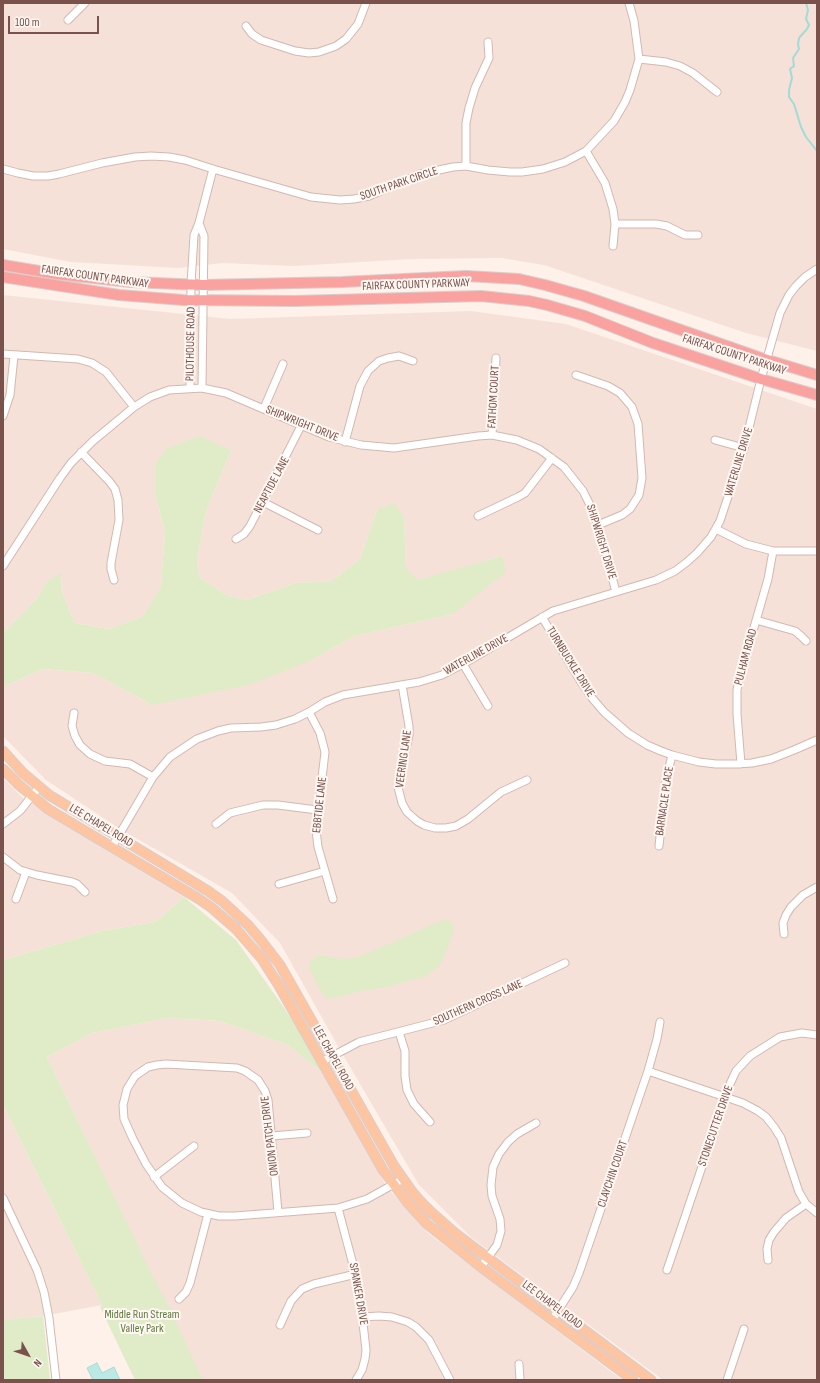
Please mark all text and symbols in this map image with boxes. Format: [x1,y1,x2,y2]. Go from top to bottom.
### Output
scale bar [10,8,101,34]
text: 100 m [15,15,40,30]
street label: SOUTH PARK CIRCLE [358,164,440,204]
street label: FAIRFAX COUNTY PARKWAY [41,262,149,292]
street label: FAIRFAX COUNTY PARKWAY [362,276,470,294]
street label: PILOTHOUSE ROAD [183,307,199,381]
street label: FAIRFAX COUNTY PARKWAY [680,331,788,379]
street label: FATHOM COURT [485,365,503,429]
street label: SHIPWRIGHT DRIVE [263,403,341,445]
street label: WATERLINE DRIVE [722,426,756,498]
street label: NEAPTIDE LANE [251,454,293,516]
street label: SHIPWRIGHT DRIVE [583,503,619,581]
street label: TURNBUCKLE DRIVE [543,624,597,700]
street label: PULHAM ROAD [732,627,760,687]
street label: WATERLINE DRIVE [441,631,511,679]
street label: VEERING LANE [393,729,415,789]
street label: BARNACLE PLACE [653,765,677,837]
street label: EBBTIDE LANE [310,776,330,834]
street label: LEE CHAPEL ROAD [66,801,136,851]
street label: SOUTHERN CROSS LANE [431,977,525,1029]
street label: LEE CHAPEL ROAD [309,1023,357,1093]
street label: STONECUTTER DRIVE [695,1084,737,1168]
street label: ONION PATCH DRIVE [258,1095,282,1177]
street label: CLAYCHIN COURT [595,1139,631,1209]
street label: SPANKER DRIVE [345,1262,371,1326]
street label: LEE CHAPEL ROAD [519,1278,585,1332]
park label: Middle Run Stream Valley Park [104,1308,180,1336]
north arrow [8,1335,48,1375]
text: N [31,1357,44,1369]

